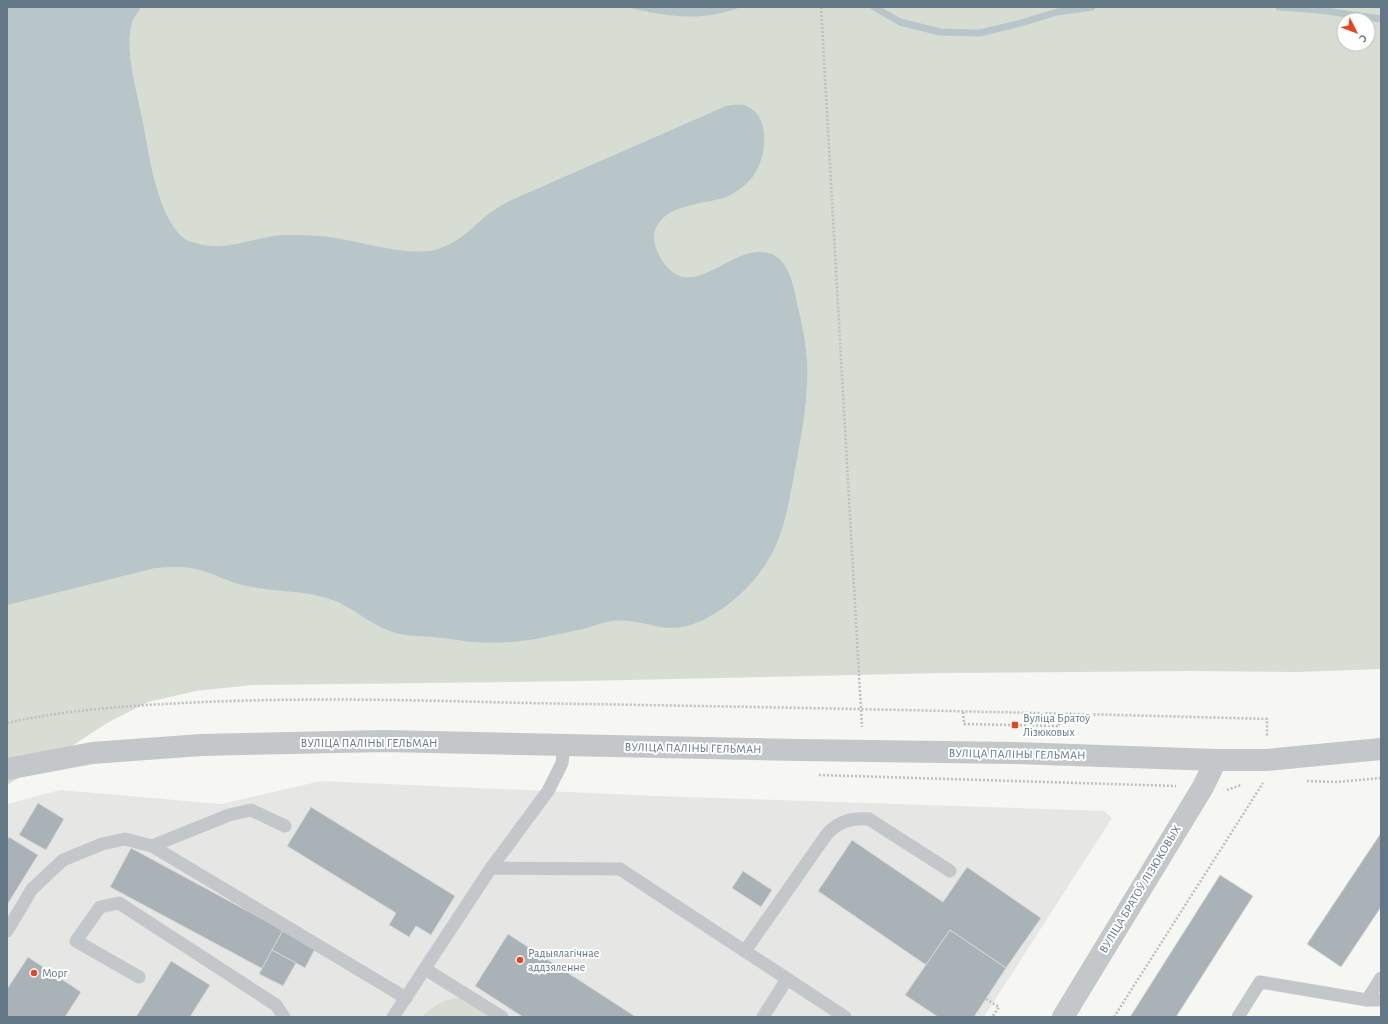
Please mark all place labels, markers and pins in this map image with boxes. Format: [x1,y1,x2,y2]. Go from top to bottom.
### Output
place label: Вуліца Братоў Лізюковых [1023,712,1090,738]
marker: Вуліца Братоў Лізюковых [1010,720,1020,730]
place label: Радыялагічнае аддзяленне [528,947,599,973]
marker: Радыялагічнае аддзяленне [515,955,525,965]
place label: Морг [42,967,68,979]
marker: Морг [29,968,39,978]

